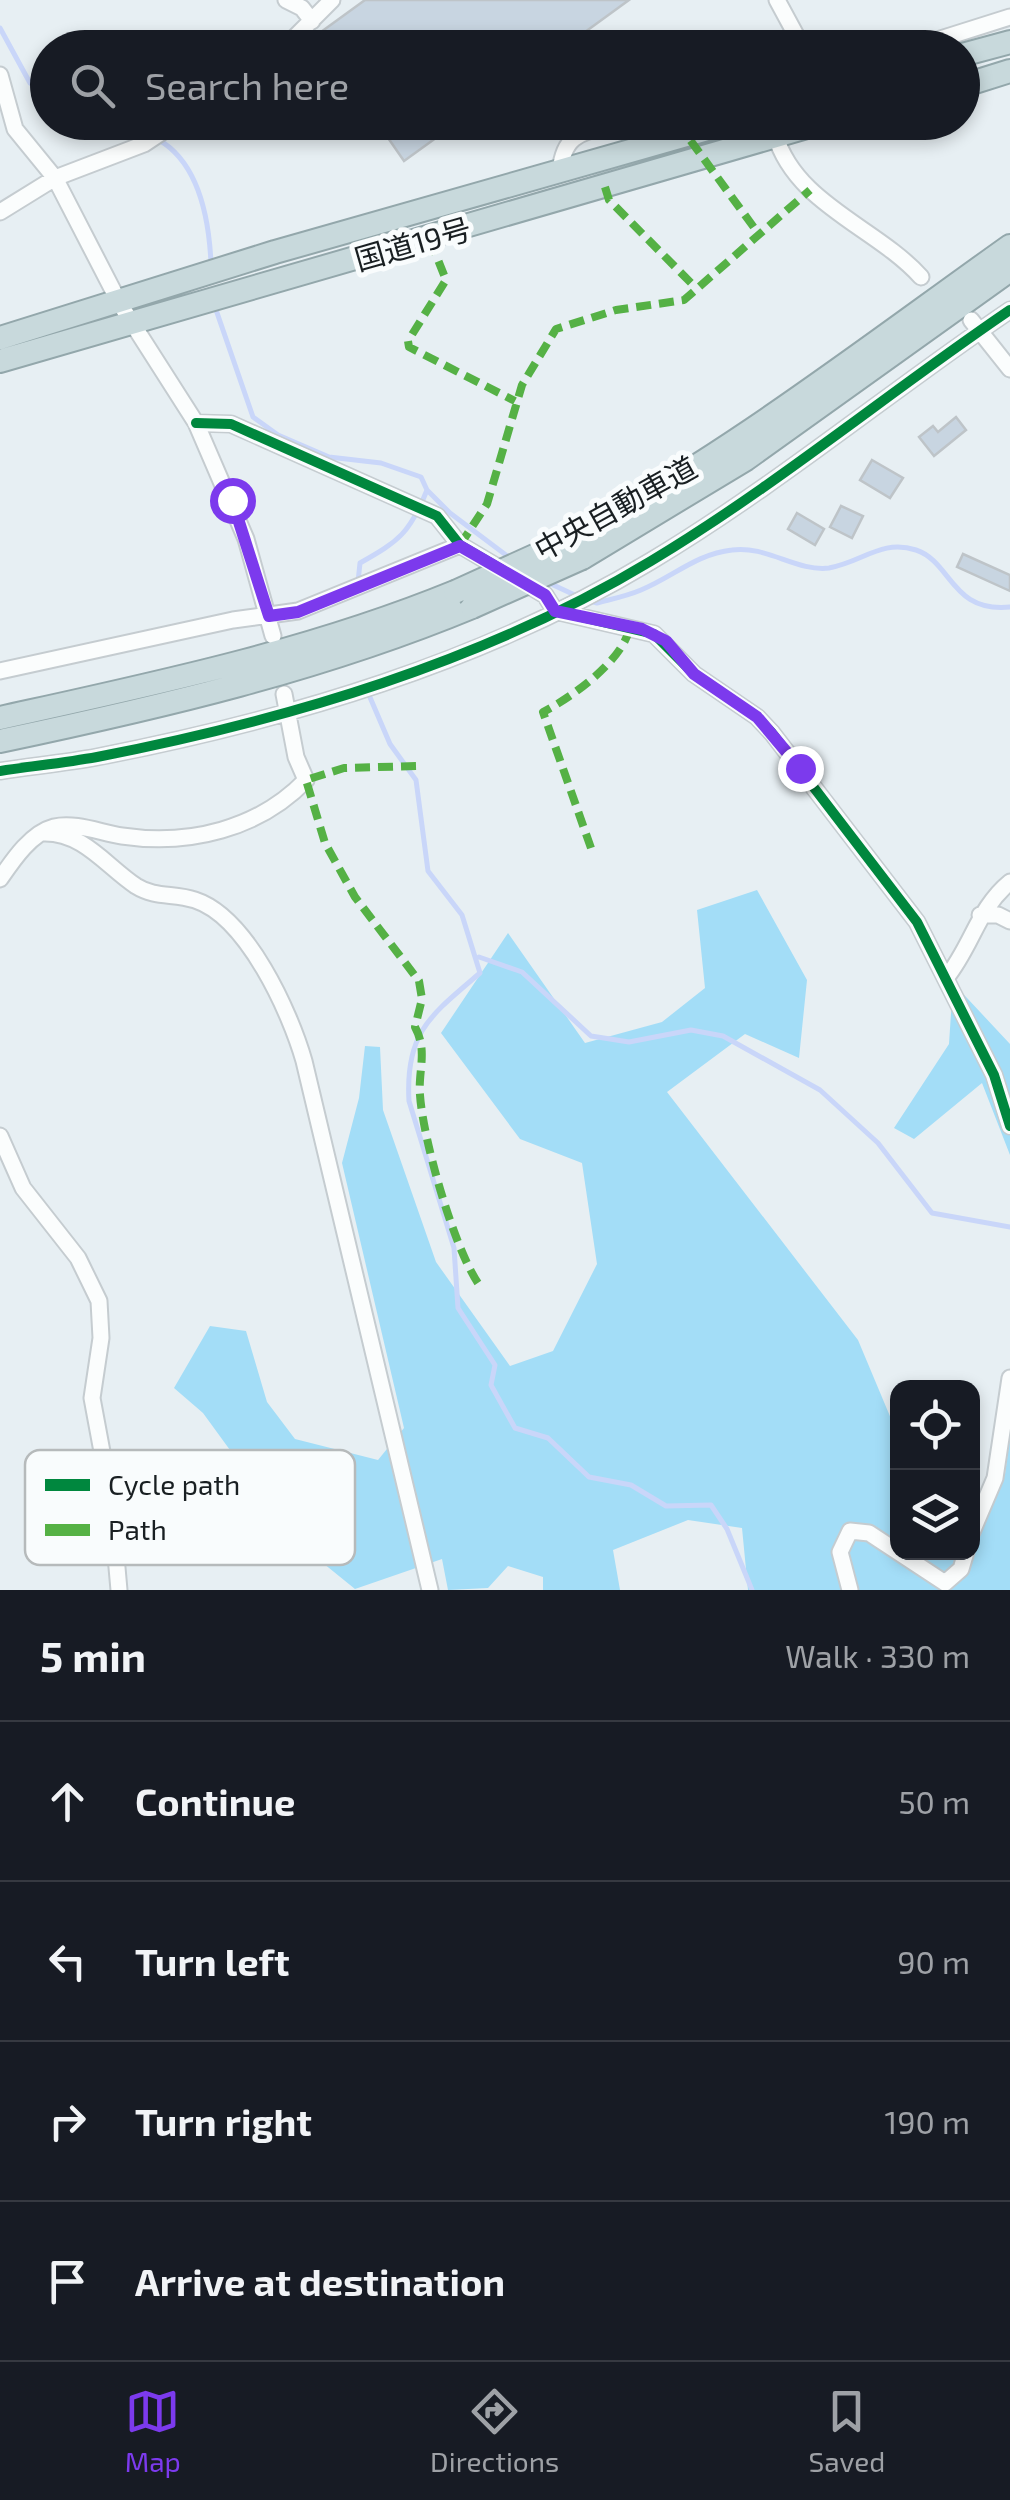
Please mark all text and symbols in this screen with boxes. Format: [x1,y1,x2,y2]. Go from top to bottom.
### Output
search box [30,30,980,140]
icon: search [65,58,120,113]
text: Search here [145,62,349,108]
street label: 国道19号 [350,209,475,277]
street label: 中央自動車道 [528,448,702,567]
route start [210,478,256,524]
route end [778,746,824,792]
map controls [890,1380,980,1560]
button: locate [890,1380,980,1470]
legend [25,1450,355,1565]
text: Cycle path [108,1467,240,1501]
button: layers [890,1470,980,1560]
text: Path [108,1512,167,1546]
text: 5 min [40,1630,146,1680]
text: Walk · 330 m [785,1636,970,1674]
icon: ahead [40,1774,95,1829]
text: Continue [135,1778,295,1824]
text: 50 m [898,1782,970,1820]
icon: left [40,1934,95,1989]
text: Turn left [135,1938,290,1984]
text: 90 m [897,1942,970,1980]
icon: right [40,2094,95,2149]
text: Turn right [135,2098,312,2144]
text: 190 m [884,2102,970,2140]
icon: arrive [40,2254,95,2309]
text: Arrive at destination [135,2258,505,2304]
tab: Map [125,2384,181,2478]
tab: Directions [430,2384,559,2478]
tab: Saved [809,2384,885,2478]

